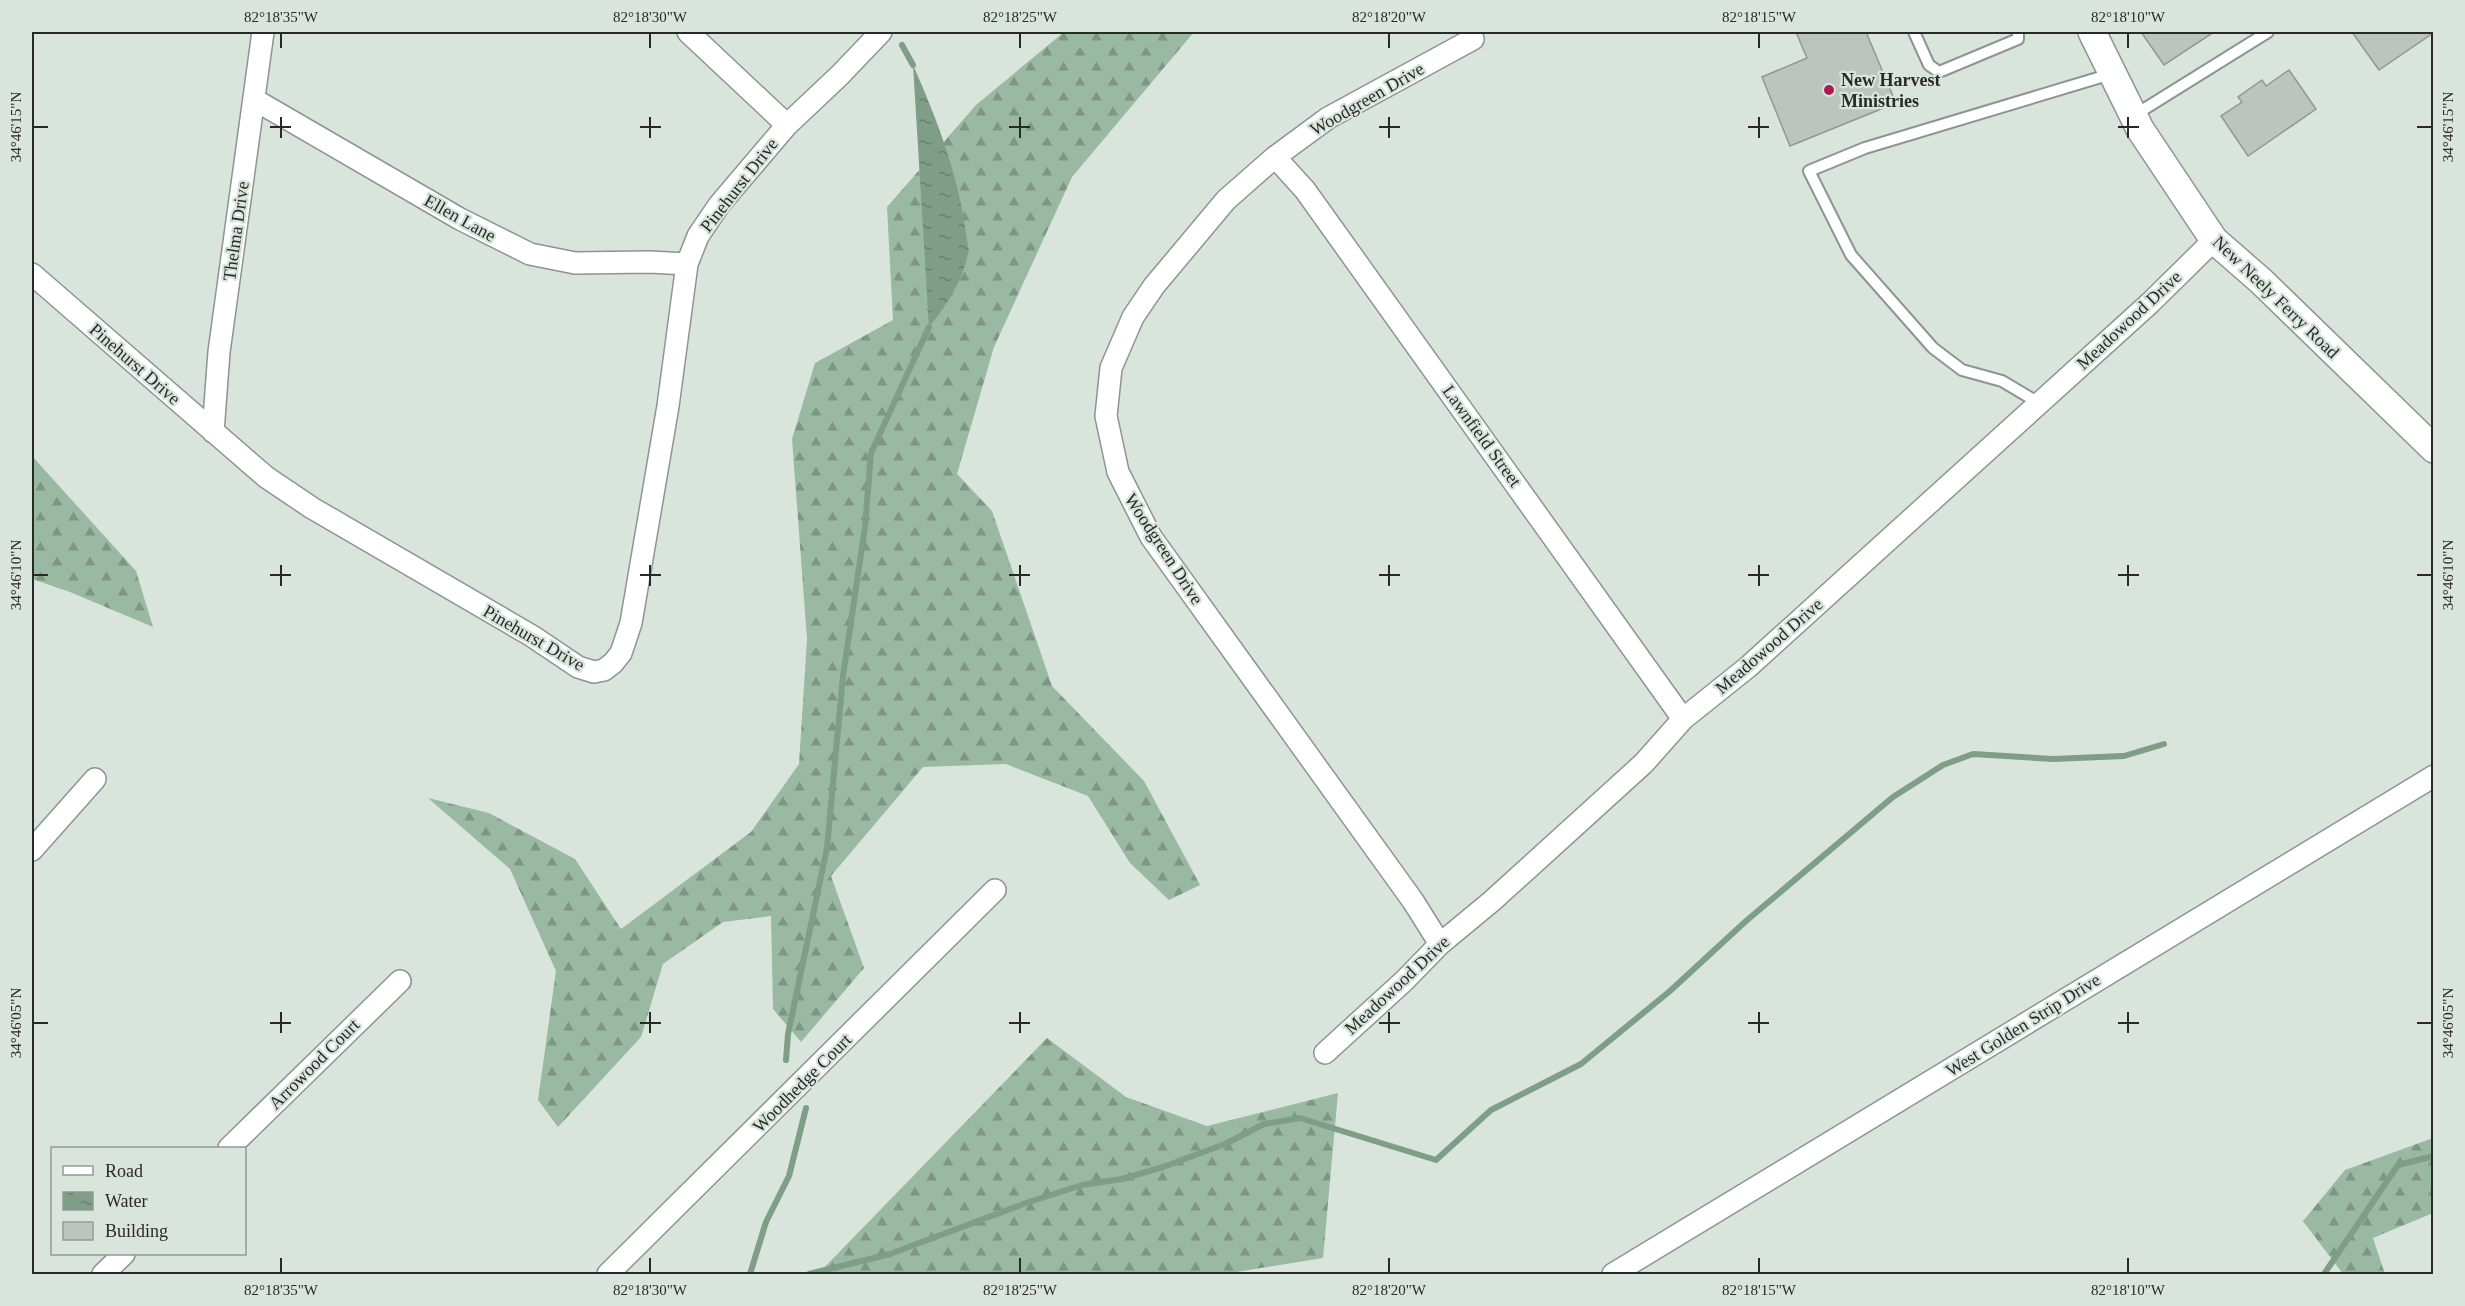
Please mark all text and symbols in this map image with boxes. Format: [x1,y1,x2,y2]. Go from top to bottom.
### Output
text: 82°18'35"W [244,9,319,25]
text: 82°18'30"W [613,9,688,25]
text: 82°18'25"W [983,9,1058,25]
text: 82°18'20"W [1352,9,1427,25]
text: 82°18'15"W [1722,9,1797,25]
text: 82°18'10"W [2091,9,2166,25]
street label: Woodgreen Drive [1307,58,1427,140]
place label: New Harvest Ministries [1841,70,1940,111]
marker: New Harvest Ministries [1822,83,1836,97]
text: 34°46'15"N [8,92,24,162]
text: 34°46'15"N [2440,92,2456,162]
street label: Pinehurst Drive [696,134,782,236]
street label: Thelma Drive [219,180,253,282]
street label: Ellen Lane [421,190,499,246]
street label: New Neely Ferry Road [2209,232,2343,362]
street label: Meadowood Drive [2073,266,2185,374]
street label: Pinehurst Drive [86,319,184,409]
street label: Lawnfield Street [1439,381,1525,491]
street label: Woodgreen Drive [1121,490,1207,608]
text: 34°46'10"N [8,540,24,610]
text: 34°46'10"N [2440,540,2456,610]
street label: Meadowood Drive [1711,594,1827,698]
street label: Pinehurst Drive [480,601,588,675]
street label: Meadowood Drive [1341,931,1453,1039]
street label: West Golden Strip Drive [1942,969,2104,1081]
text: 34°46'05"N [8,988,24,1058]
text: 34°46'05"N [2440,988,2456,1058]
street label: Arrowood Court [265,1015,363,1113]
street label: Woodhedge Court [749,1030,855,1136]
legend [51,1147,246,1255]
text: Road [105,1161,143,1181]
text: Water [105,1191,148,1211]
text: Building [105,1221,168,1241]
text: 82°18'35"W [244,1282,319,1298]
text: 82°18'30"W [613,1282,688,1298]
text: 82°18'25"W [983,1282,1058,1298]
text: 82°18'20"W [1352,1282,1427,1298]
text: 82°18'15"W [1722,1282,1797,1298]
text: 82°18'10"W [2091,1282,2166,1298]

